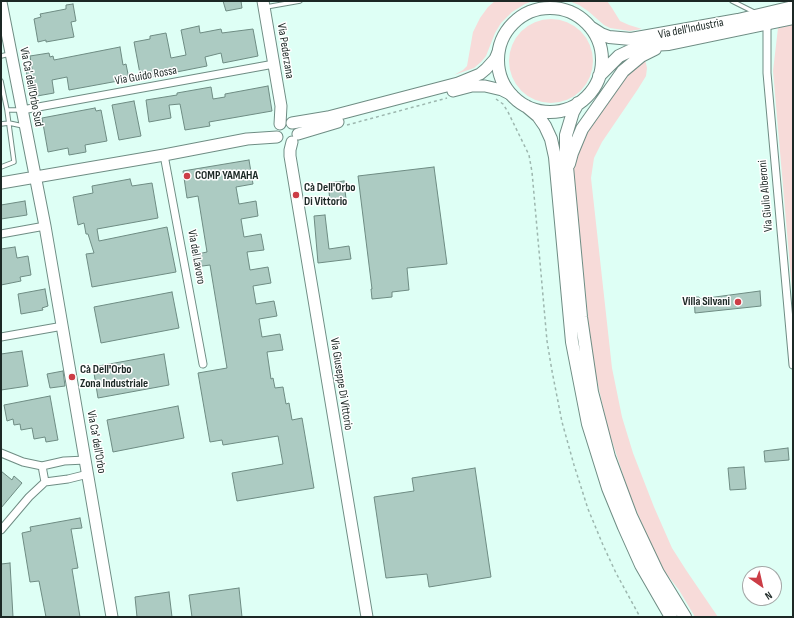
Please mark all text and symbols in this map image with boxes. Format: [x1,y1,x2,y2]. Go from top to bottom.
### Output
street label: Via dell'Industria [657,16,725,42]
street label: Via Pederzana [274,22,296,80]
street label: Via Ca' dell'Orbo Sud [16,46,46,128]
street label: Via Guido Rossa [114,63,178,89]
street label: Via Giulio Alberoni [756,160,776,232]
place label: COMP YAMAHA [195,169,258,183]
marker: COMP YAMAHA [182,171,192,181]
place label: Cà Dell'Orbo Di Vittorio [304,181,356,209]
marker: Cà Dell'Orbo Di Vittorio [291,190,301,200]
street label: Via del Lavoro [184,229,208,285]
place label: Villa Silvani [682,295,730,309]
marker: Villa Silvani [733,297,743,307]
street label: Via Giuseppe Di Vittorio [327,337,355,431]
place label: Cà Dell'Orbo Zona Industriale [80,363,148,391]
marker: Cà Dell'Orbo Zona Industriale [67,372,77,382]
street label: Via Ca' dell'Orbo [83,409,109,475]
north arrow [742,566,782,606]
text: N [762,589,775,603]

